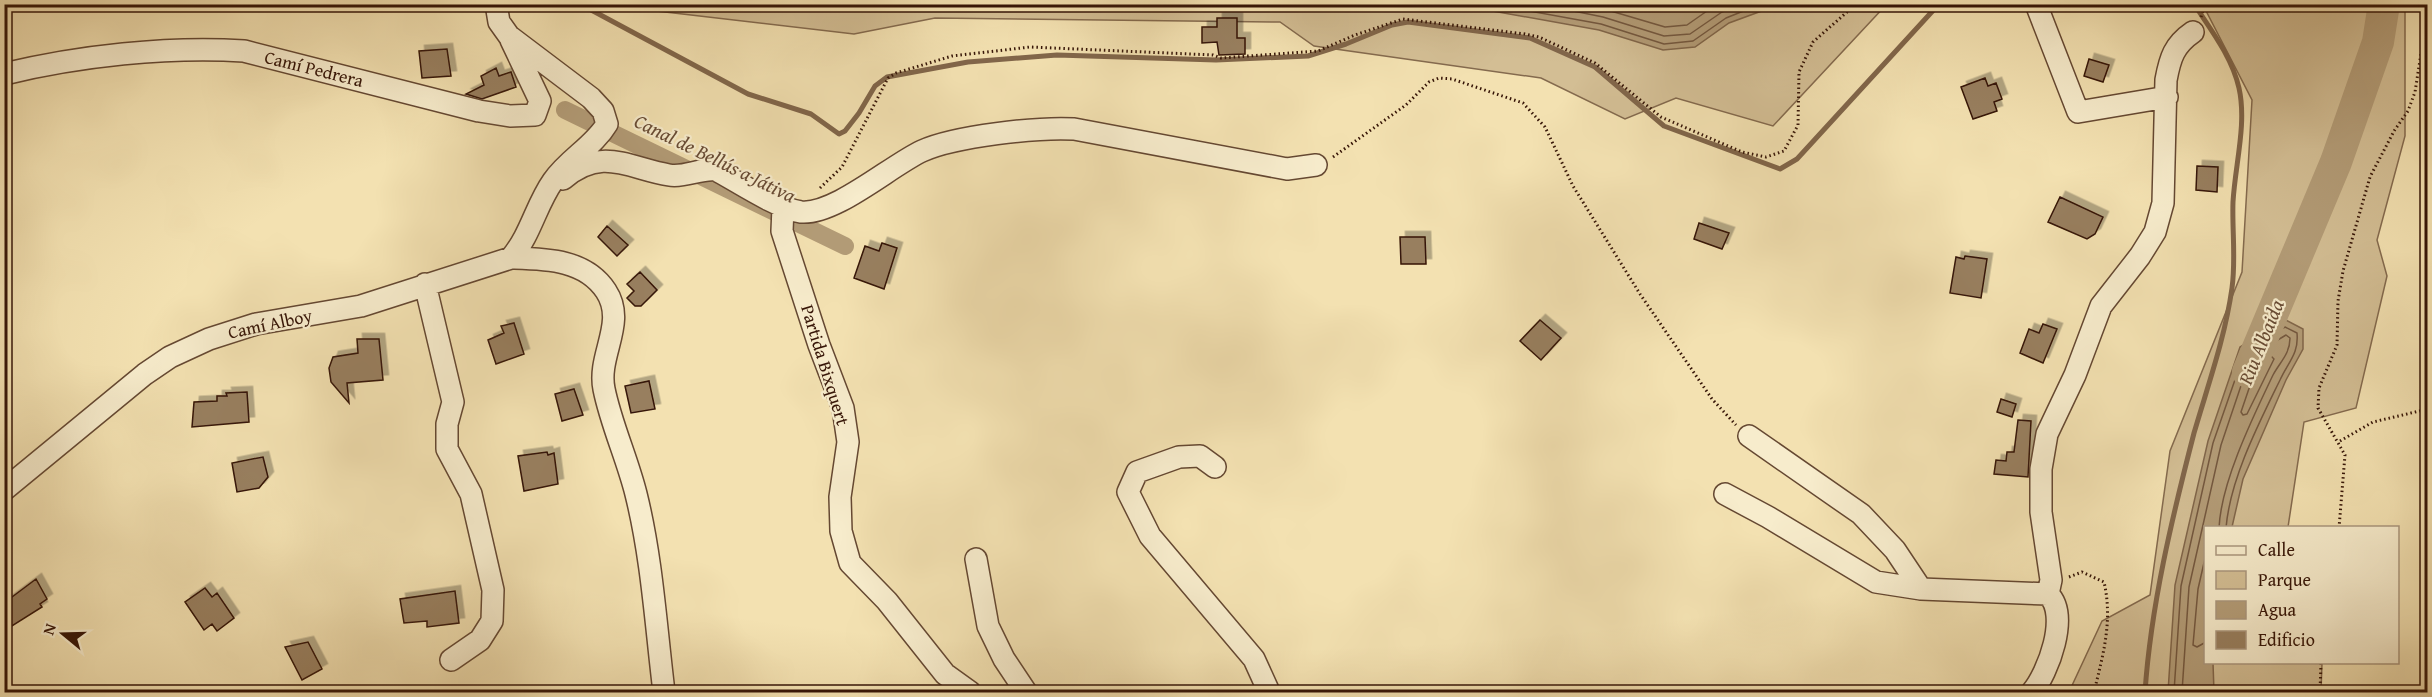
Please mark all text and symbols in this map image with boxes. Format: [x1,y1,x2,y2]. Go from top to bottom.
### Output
street label: Camí Pedrera [262,43,367,94]
water label: Canal de Bellús a Játiva [630,106,802,210]
water label: Riu Albaida [2230,294,2291,389]
street label: Camí Alboy [225,301,315,346]
street label: Partida Bixquert [794,301,857,429]
legend [2204,526,2399,664]
text: Calle [2258,536,2295,563]
text: Parque [2258,566,2311,593]
text: Agua [2258,596,2297,623]
north arrow [33,604,93,664]
text: N [36,620,62,638]
text: Edificio [2258,626,2315,653]

